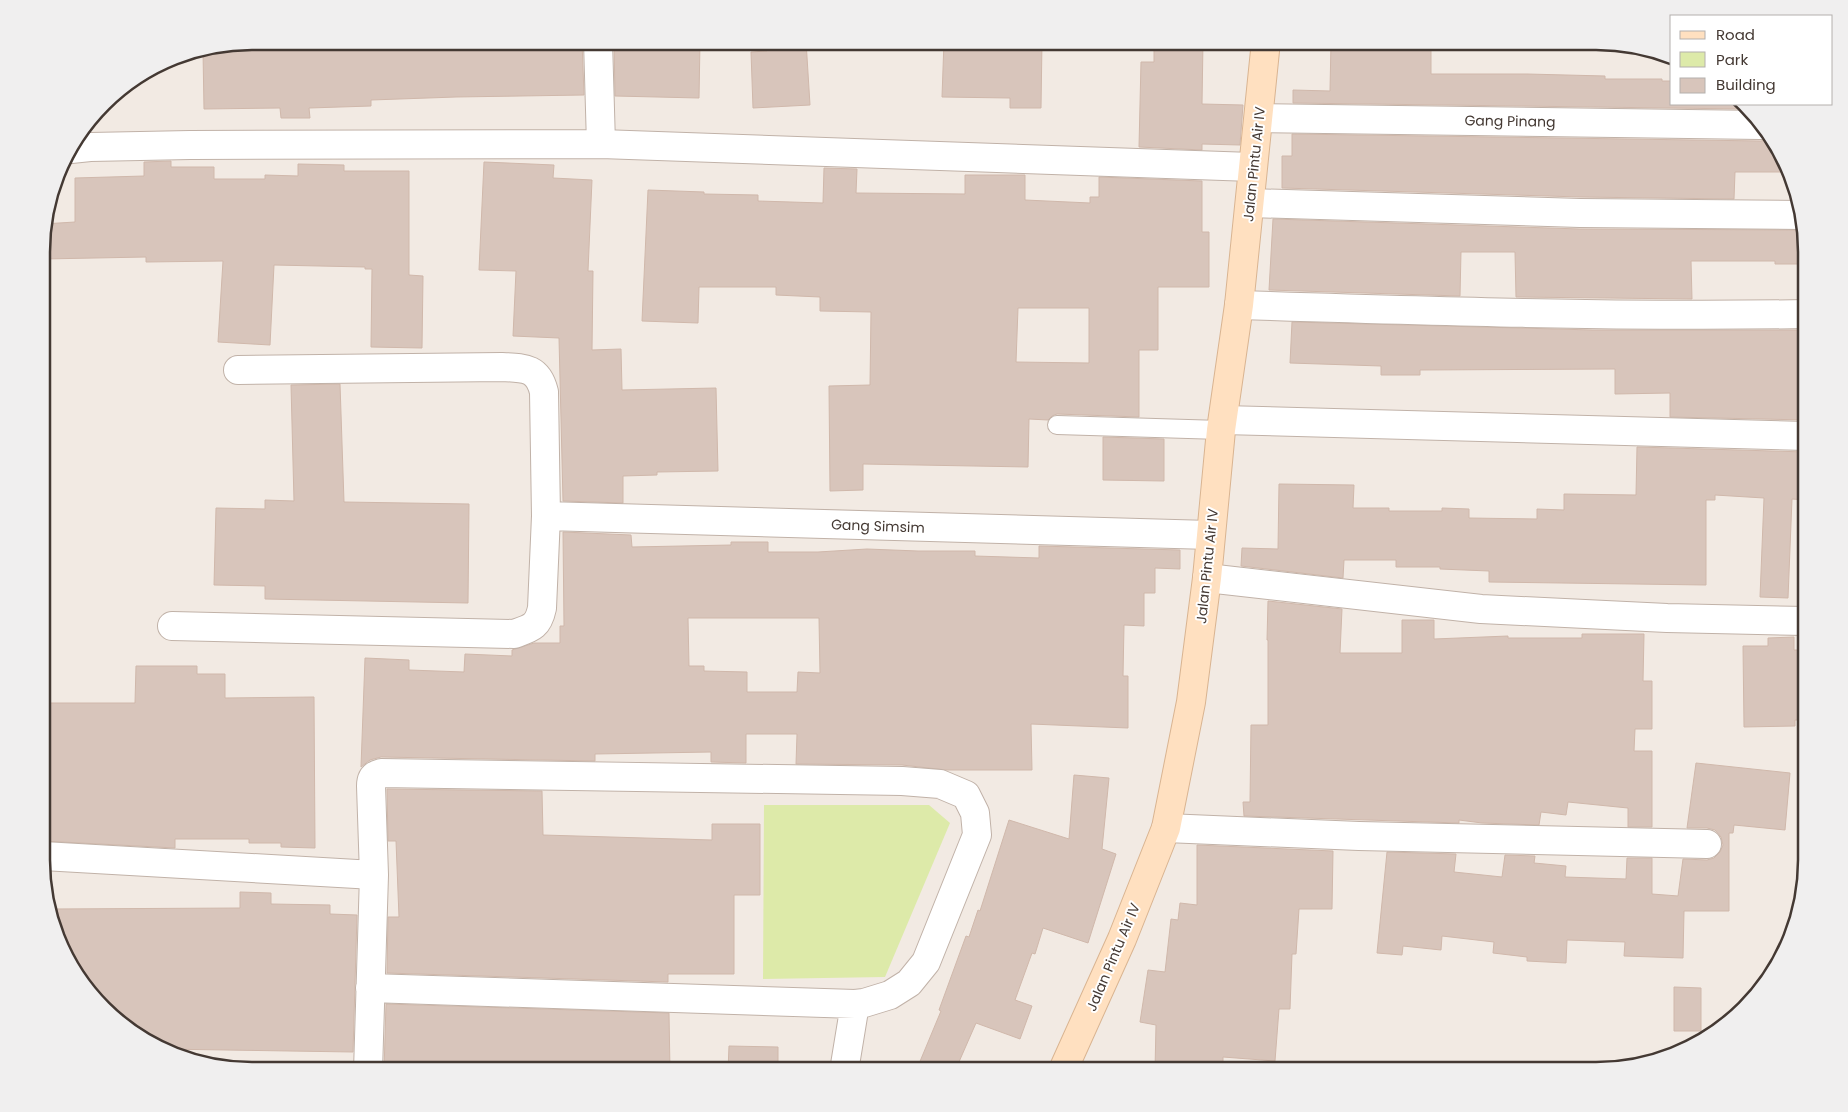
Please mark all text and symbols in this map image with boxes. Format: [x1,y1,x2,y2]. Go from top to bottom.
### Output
legend [1670,15,1833,105]
text: Road [1716,24,1755,45]
text: Park [1716,49,1748,70]
text: Building [1716,74,1776,95]
street label: Jalan Pintu Air IV [1238,105,1270,223]
street label: Gang Pinang [1464,110,1556,132]
street label: Jalan Pintu Air IV [1191,507,1223,625]
street label: Gang Simsim [831,514,925,538]
street label: Jalan Pintu Air IV [1081,899,1145,1014]

